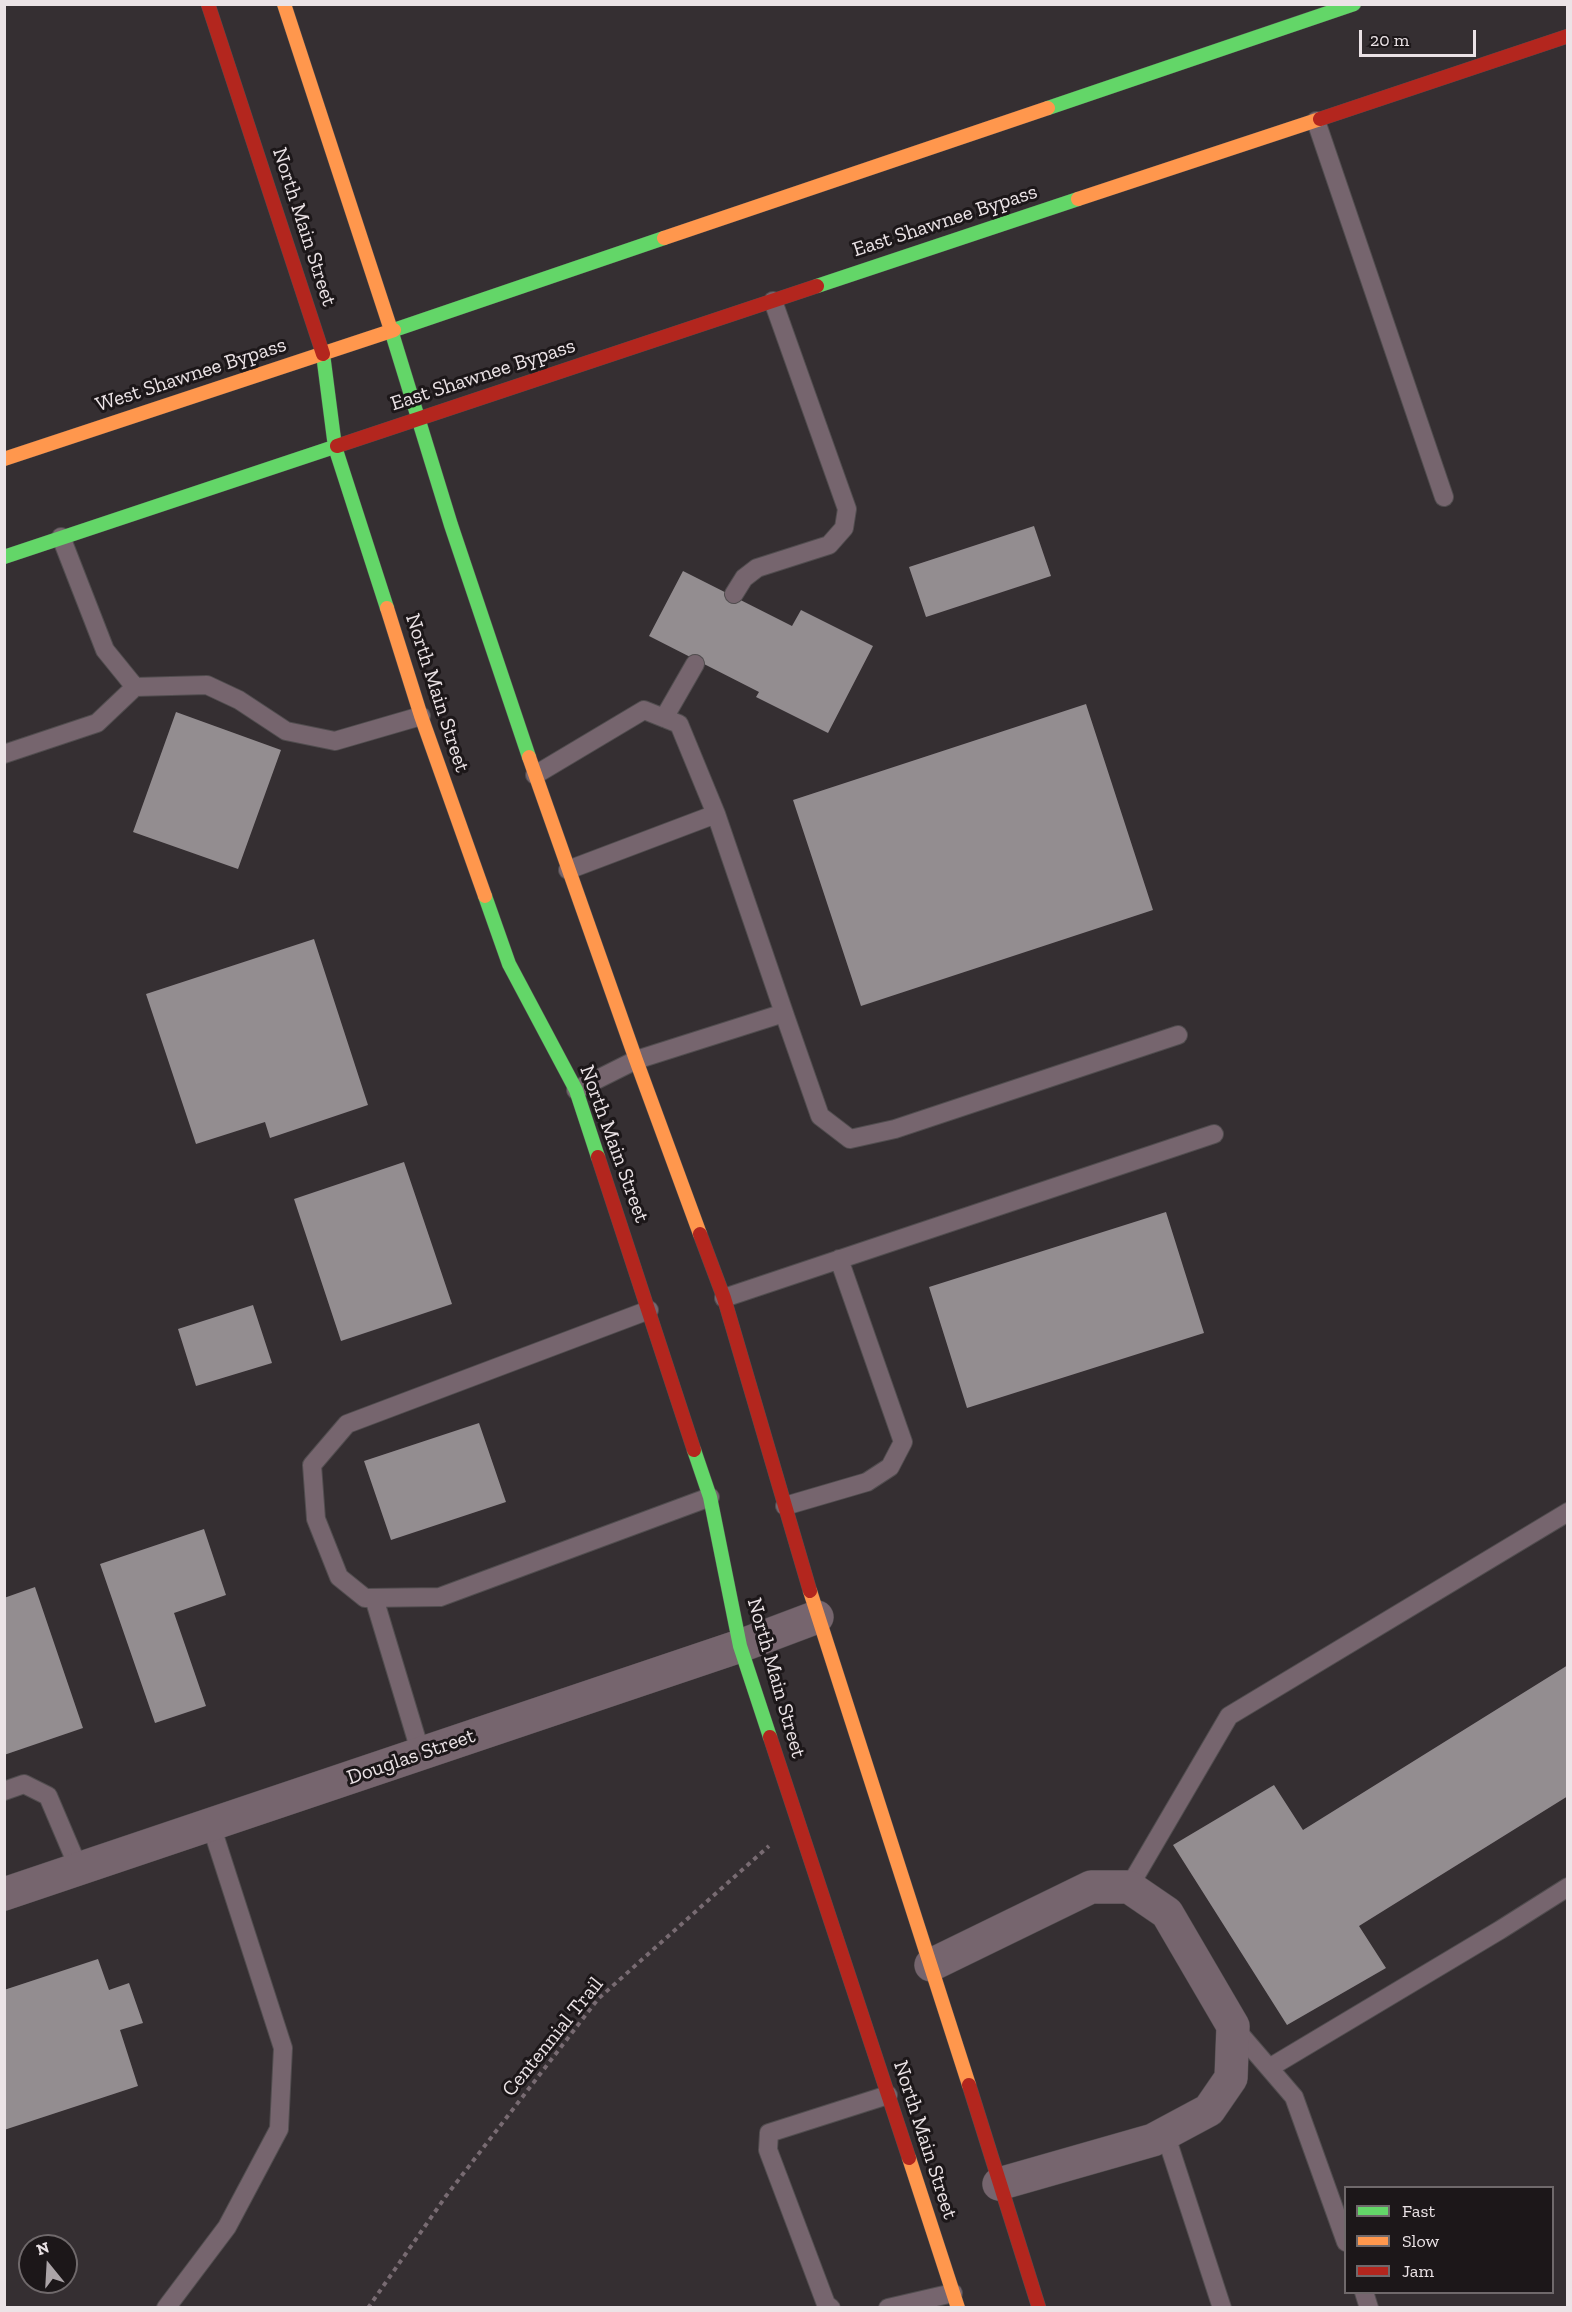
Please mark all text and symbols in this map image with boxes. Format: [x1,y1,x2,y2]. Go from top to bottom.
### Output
scale bar [1362,18,1479,56]
text: 20 m [1370,29,1409,51]
street label: North Main Street [266,144,342,310]
street label: East Shawnee Bypass [849,179,1041,263]
street label: West Shawnee Bypass [93,332,289,418]
street label: East Shawnee Bypass [387,333,579,417]
street label: North Main Street [399,610,475,776]
street label: North Main Street [574,1062,654,1226]
street label: North Main Street [741,1595,811,1761]
street label: Douglas Street [344,1723,478,1791]
street label: Centennial Trail [497,1972,609,2102]
street label: North Main Street [887,2057,963,2223]
legend [1344,2186,1554,2294]
text: Fast [1402,2200,1435,2222]
text: Slow [1402,2230,1439,2252]
north arrow [18,2234,78,2294]
text: N [34,2237,52,2259]
text: Jam [1402,2260,1434,2282]

